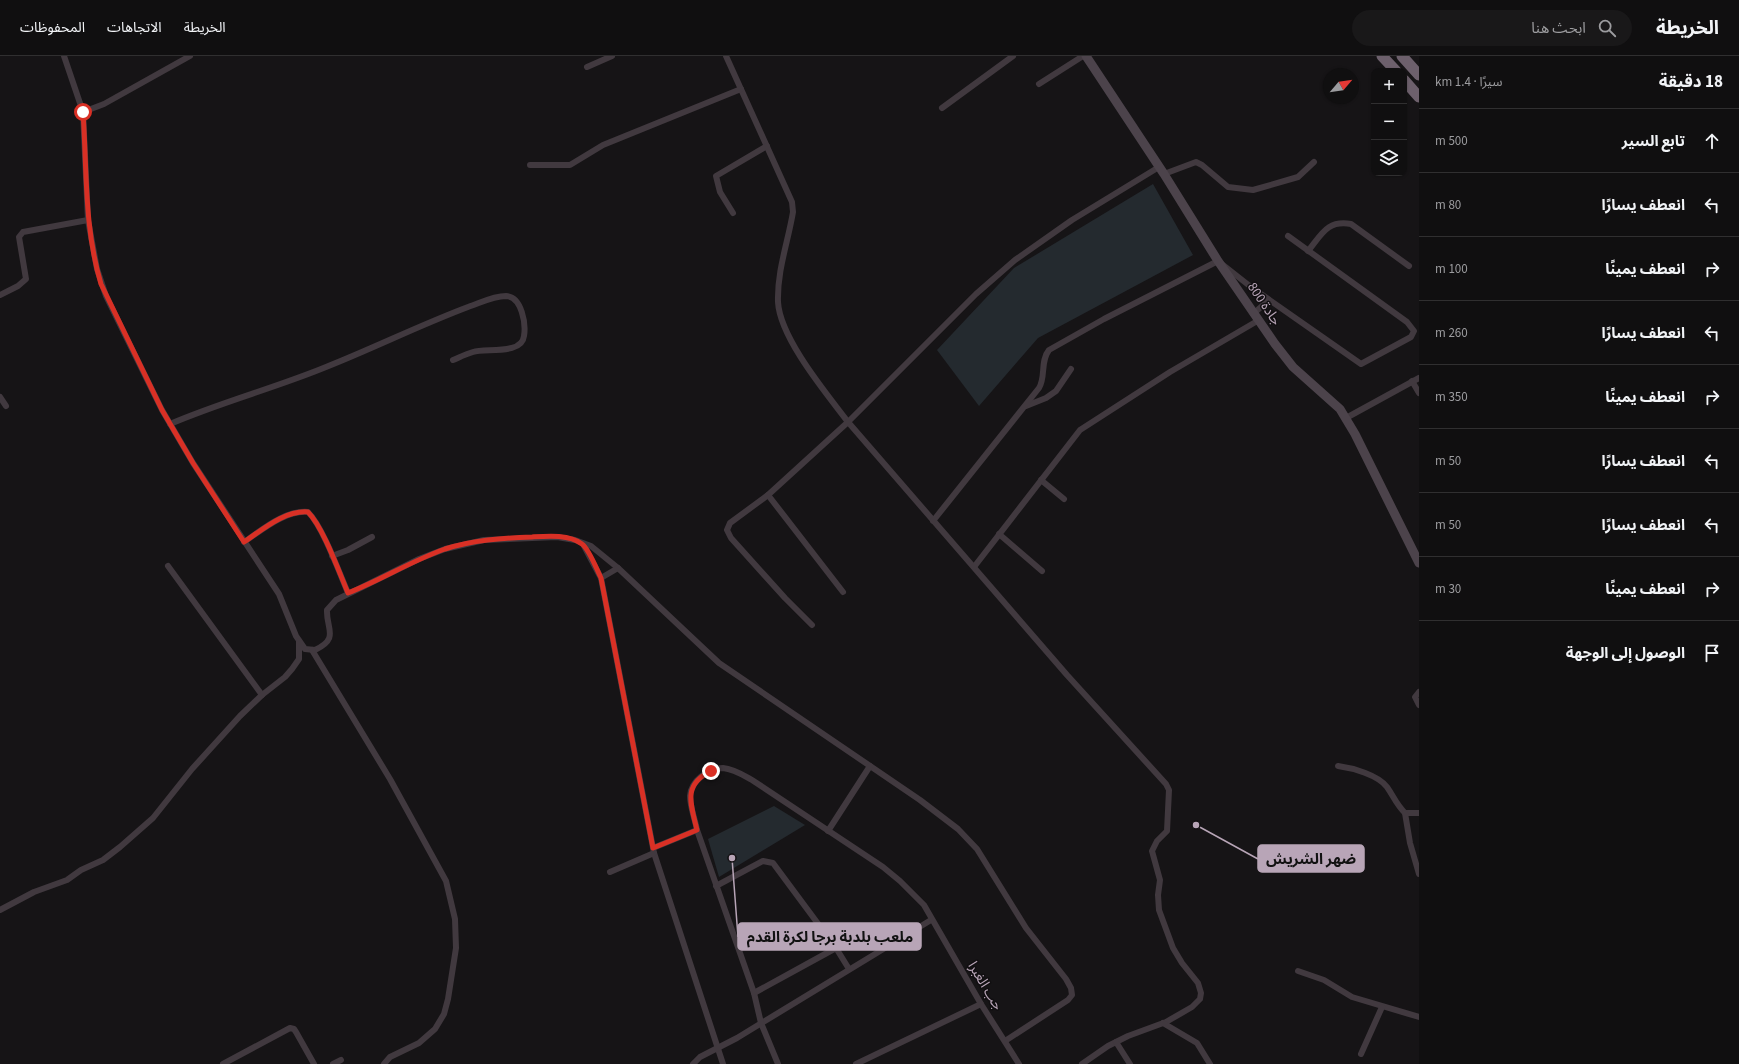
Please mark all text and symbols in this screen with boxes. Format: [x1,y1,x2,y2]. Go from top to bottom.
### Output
search box [1352,10,1632,46]
text: الخريطة [1656,15,1719,42]
icon: search [1596,17,1618,39]
text: المحفوظات [20,18,85,38]
text: الاتجاهات [107,18,162,38]
text: الخريطة [184,18,226,38]
text: ابحث هنا [1531,18,1586,39]
north arrow [1323,68,1359,104]
map controls [1371,68,1407,176]
button: + [1371,68,1407,104]
text: 18 دقيقة [1659,70,1723,94]
text: سيرًا · 1.4 km [1435,73,1502,91]
route start [74,103,92,121]
button: − [1371,104,1407,140]
icon: ahead [1701,130,1723,152]
text: تابع السير [1622,131,1685,152]
text: 500 m [1435,132,1468,150]
button: layers [1371,140,1407,176]
icon: left [1701,194,1723,216]
text: انعطف يسارًا [1601,195,1685,216]
text: 80 m [1435,196,1461,214]
icon: right [1701,258,1723,280]
text: انعطف يمينًا [1605,259,1685,280]
text: 100 m [1435,260,1468,278]
street label: جادة 800 [1242,278,1286,330]
icon: left [1701,322,1723,344]
text: انعطف يسارًا [1601,323,1685,344]
text: 260 m [1435,324,1468,342]
icon: right [1701,386,1723,408]
text: انعطف يمينًا [1605,387,1685,408]
text: 350 m [1435,388,1468,406]
icon: left [1701,450,1723,472]
text: انعطف يسارًا [1601,451,1685,472]
text: 50 m [1435,452,1461,470]
icon: left [1701,514,1723,536]
text: انعطف يسارًا [1601,515,1685,536]
text: 50 m [1435,516,1461,534]
icon: right [1701,578,1723,600]
text: انعطف يمينًا [1605,579,1685,600]
text: 30 m [1435,580,1461,598]
icon: arrive [1701,642,1723,664]
text: الوصول إلى الوجهة [1566,643,1685,664]
route end [702,762,720,780]
callout: ضهر الشريش [1258,845,1364,872]
text: ضهر الشريش [1266,849,1356,870]
callout: ملعب بلدبة برجا لكرة القدم [738,923,921,950]
text: ملعب بلدبة برجا لكرة القدم [747,927,913,948]
street label: جب الغبرا [963,958,1007,1014]

